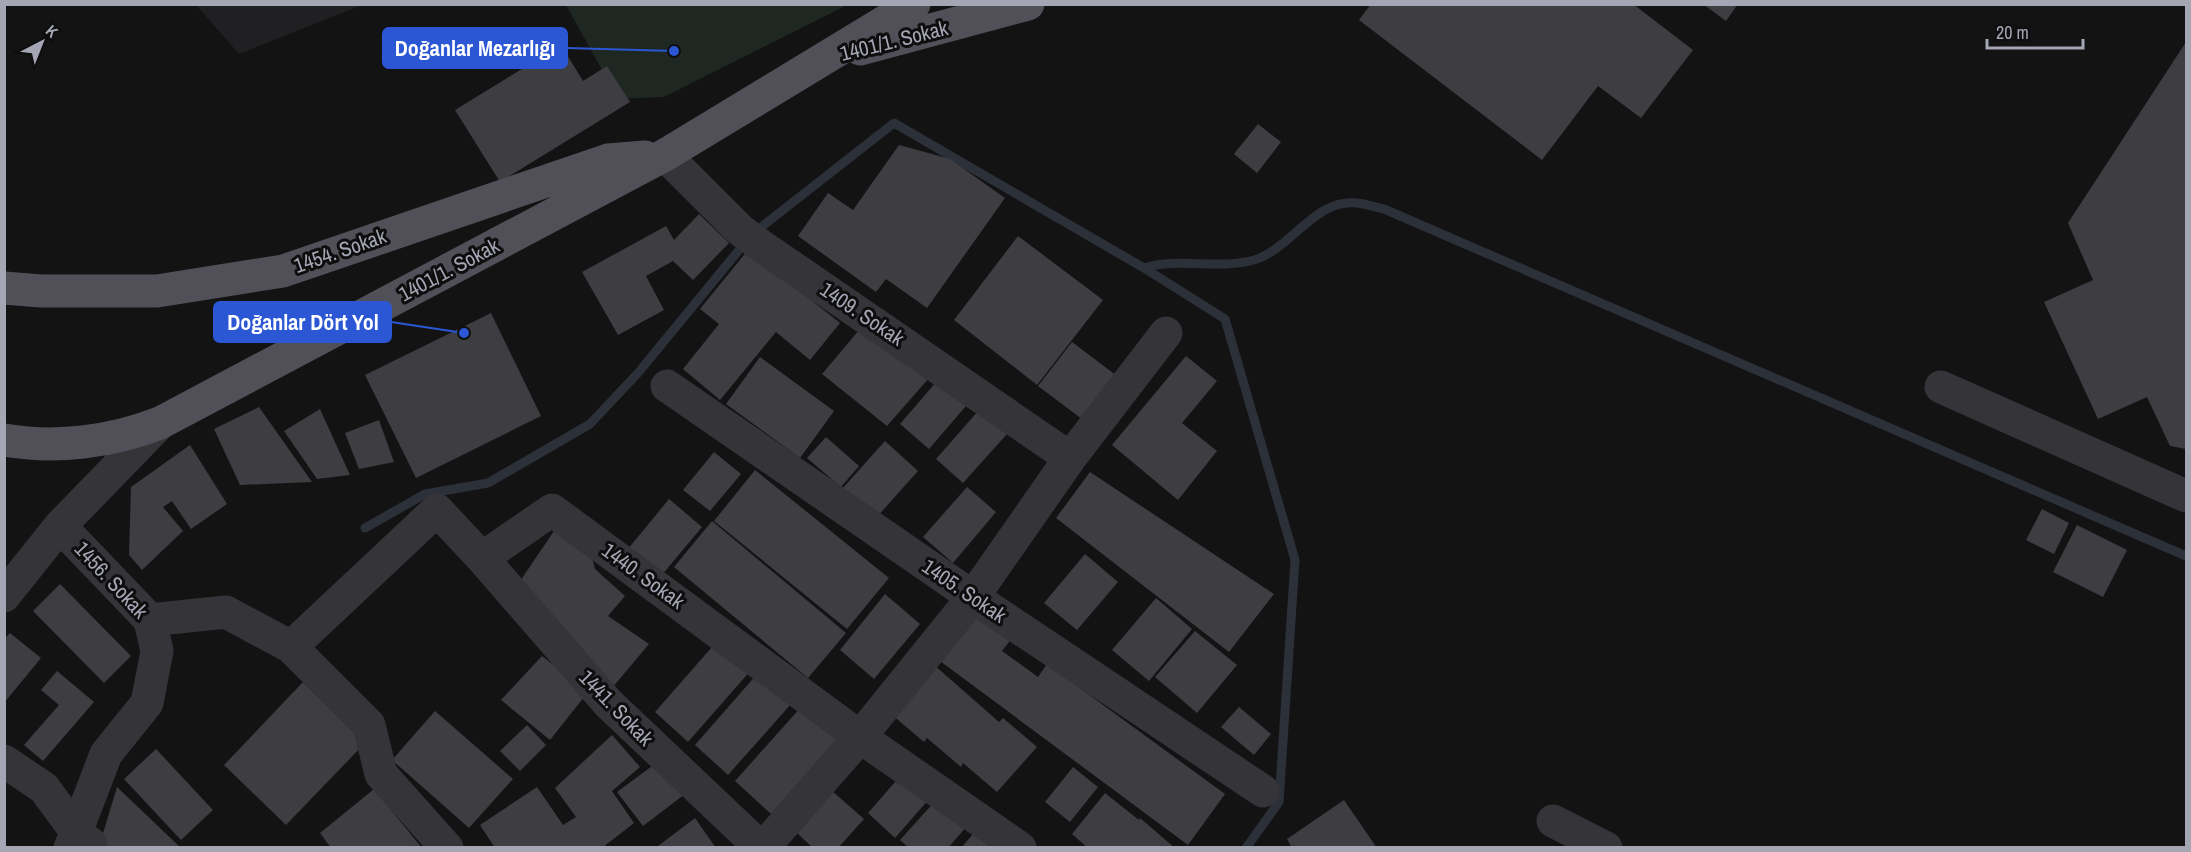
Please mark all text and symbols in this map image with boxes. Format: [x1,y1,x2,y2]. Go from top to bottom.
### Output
north arrow [12,12,72,72]
scale bar [1987,12,2083,50]
street label: 1401/1. Sokak [837,13,951,68]
text: K [41,20,63,43]
text: 20 m [1996,20,2029,45]
callout: Doğanlar Mezarlığı [383,28,567,68]
text: Doğanlar Mezarlığı [395,33,555,63]
street label: 1454. Sokak [290,221,390,280]
street label: 1401/1. Sokak [393,231,505,308]
street label: 1409. Sokak [814,275,910,353]
callout: Doğanlar Dört Yol [214,302,391,342]
text: Doğanlar Dört Yol [227,307,379,337]
street label: 1456. Sokak [68,535,155,625]
street label: 1440. Sokak [596,536,691,616]
street label: 1405. Sokak [916,552,1012,630]
street label: 1441. Sokak [573,663,660,752]

